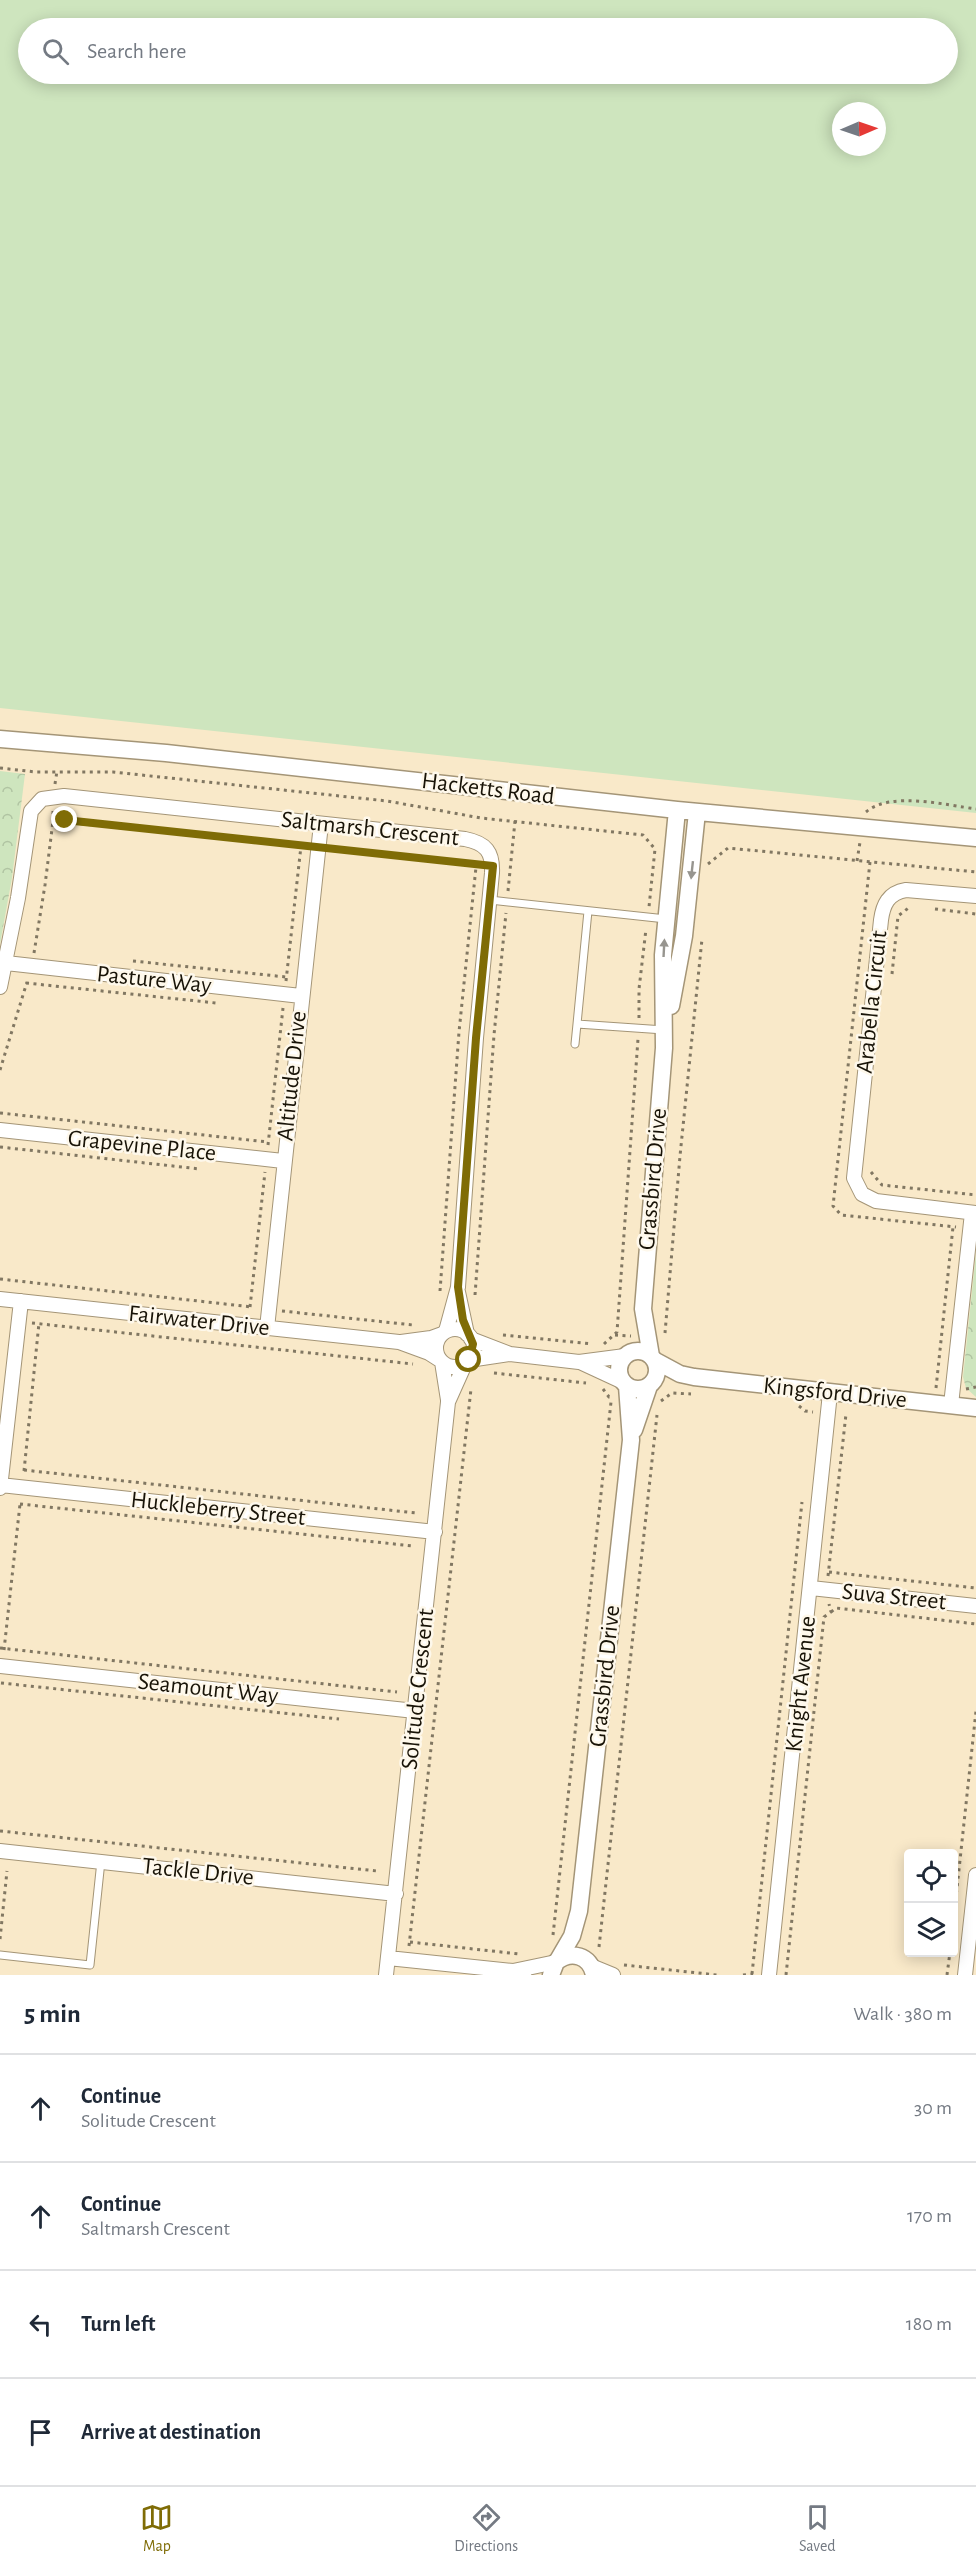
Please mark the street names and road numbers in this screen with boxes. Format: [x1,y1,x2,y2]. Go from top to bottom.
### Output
street label: Hacketts Road [420,769,556,809]
street label: Saltmarsh Crescent [280,808,460,850]
street label: Arabella Circuit [853,929,891,1075]
street label: Pasture Way [95,962,213,998]
street label: Altitude Drive [273,1010,311,1142]
street label: Grassbird Drive [635,1107,671,1251]
street label: Grapevine Place [67,1126,217,1166]
street label: Fairwater Drive [127,1302,271,1340]
street label: Kingsford Drive [762,1374,908,1412]
street label: Huckleberry Street [129,1488,307,1530]
street label: Suva Street [841,1580,948,1614]
street label: Grassbird Drive [586,1604,624,1748]
street label: Solitude Crescent [398,1607,438,1771]
street label: Knight Avenue [782,1615,820,1753]
street label: Seamount Way [137,1670,279,1708]
street label: Tackle Drive [141,1854,255,1890]

